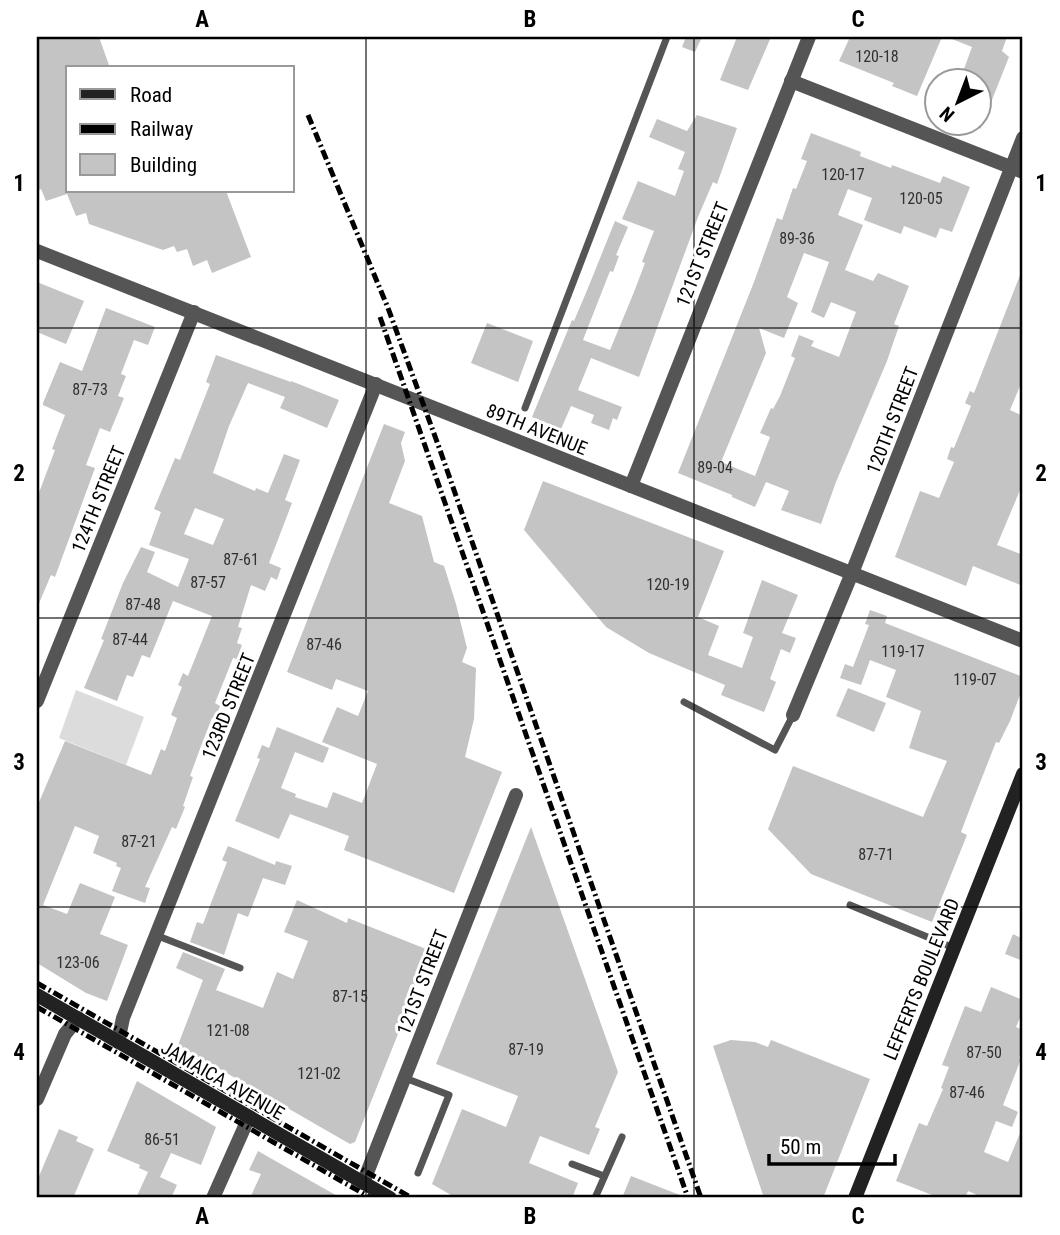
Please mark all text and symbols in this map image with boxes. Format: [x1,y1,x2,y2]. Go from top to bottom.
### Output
text: A [195,6,209,33]
text: B [524,6,536,33]
text: C [851,6,865,33]
house number: 120-18 [855,47,899,66]
legend [66,66,294,192]
north arrow [923,66,993,136]
text: Road [130,83,172,107]
text: N [935,102,959,127]
text: Railway [130,117,193,141]
text: Building [130,153,197,177]
house number: 120-17 [821,165,865,184]
text: 1 [13,170,25,197]
text: 1 [1035,170,1047,197]
house number: 120-05 [899,189,943,208]
street label: 121ST STREET [671,198,734,310]
house number: 89-36 [779,229,815,248]
street label: 120TH STREET [861,363,923,477]
house number: 87-73 [72,380,108,399]
street label: 89TH AVENUE [483,399,591,460]
street label: 124TH STREET [67,442,130,556]
house number: 89-04 [697,458,733,477]
text: 2 [13,460,25,487]
text: 2 [1035,460,1047,487]
house number: 87-61 [223,550,259,569]
house number: 87-57 [190,573,226,592]
house number: 120-19 [646,575,690,594]
house number: 87-48 [125,595,161,614]
house number: 87-44 [112,630,148,649]
house number: 87-46 [306,635,342,654]
house number: 119-17 [881,642,925,661]
street label: 123RD STREET [197,650,260,763]
house number: 119-07 [953,670,997,689]
text: 3 [13,749,25,776]
text: 3 [1035,749,1047,776]
house number: 87-21 [121,832,157,851]
house number: 87-71 [858,845,894,864]
street label: LEFFERTS BOULEVARD [879,895,964,1063]
street label: 121ST STREET [392,926,453,1038]
house number: 123-06 [56,953,100,972]
house number: 87-15 [332,987,368,1006]
house number: 121-08 [206,1021,250,1040]
street label: JAMAICA AVENUE [157,1036,288,1125]
text: 4 [13,1039,25,1066]
text: 4 [1035,1039,1047,1066]
house number: 87-19 [508,1040,544,1059]
house number: 87-50 [966,1043,1002,1062]
house number: 121-02 [297,1064,341,1083]
house number: 87-46 [949,1083,985,1102]
scale bar [769,1123,895,1167]
house number: 86-51 [144,1130,180,1149]
text: 50 m [780,1135,821,1159]
text: A [195,1203,209,1230]
text: B [524,1203,536,1230]
text: C [851,1203,865,1230]

